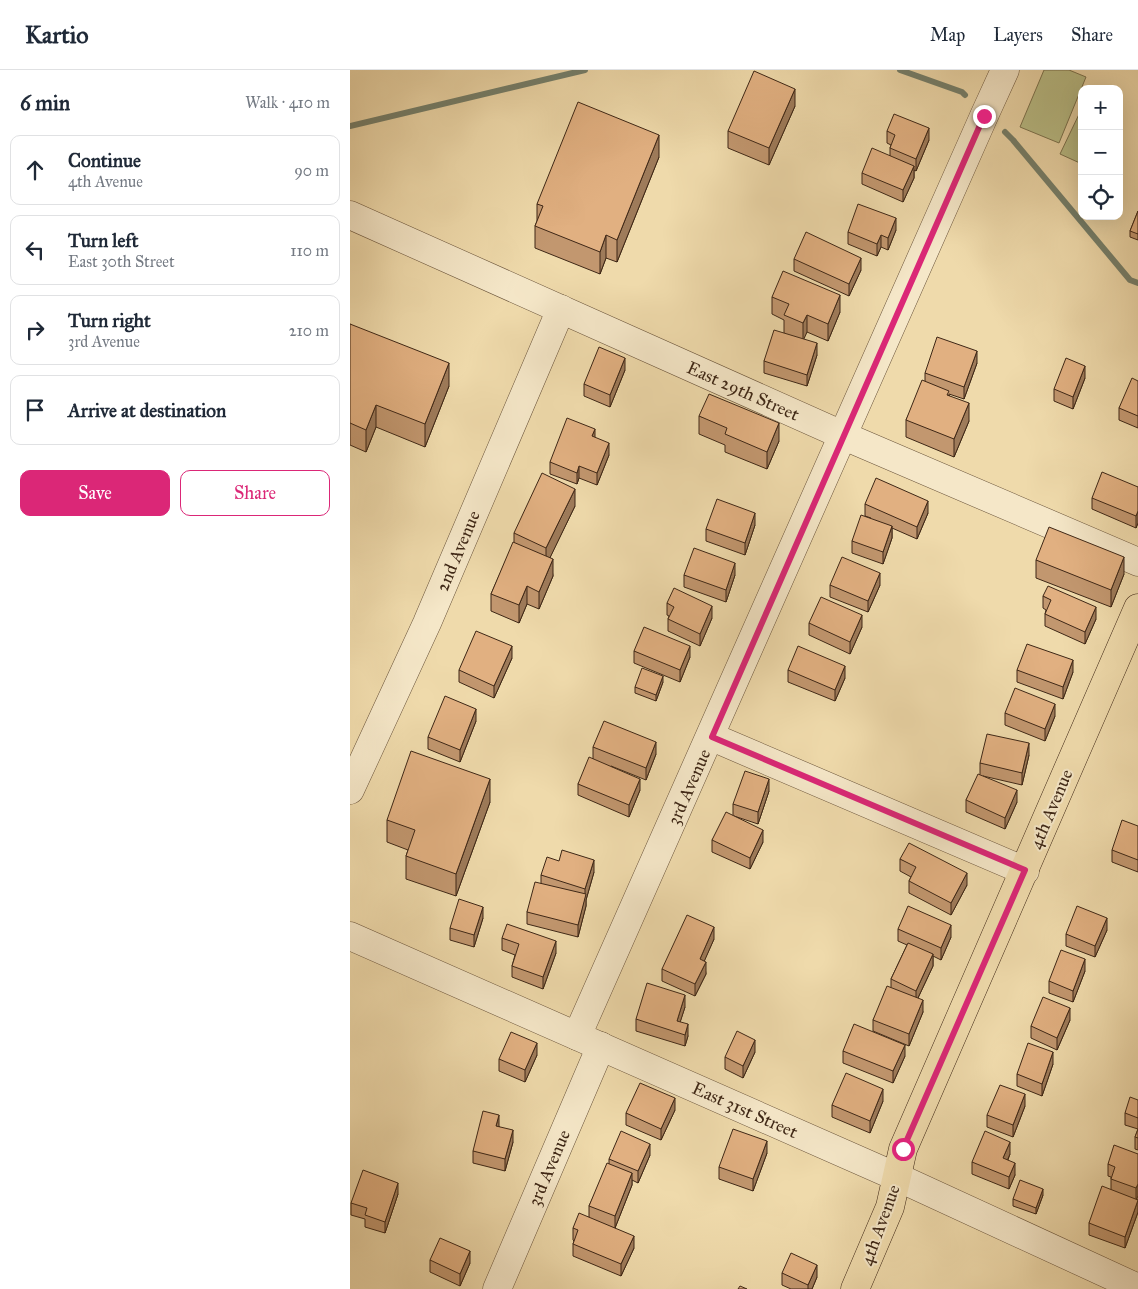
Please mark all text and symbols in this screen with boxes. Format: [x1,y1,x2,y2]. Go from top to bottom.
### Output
text: Kartio [25,20,88,50]
text: Map [930,24,965,46]
text: Layers [993,24,1043,46]
text: Share [1071,24,1113,46]
map controls [1078,85,1123,220]
button: + [1078,85,1123,130]
text: 6 min [20,90,70,116]
text: Walk · 410 m [245,93,330,112]
route end [973,105,996,128]
button: − [1078,130,1123,175]
text: Continue [68,149,141,172]
icon: ahead [21,156,49,184]
text: 90 m [294,161,329,180]
text: 4th Avenue [68,172,143,191]
button: locate [1078,175,1123,220]
text: Turn left [68,229,138,252]
icon: left [21,236,49,264]
text: 110 m [290,241,329,260]
text: East 30th Street [68,252,175,271]
text: Turn right [68,309,151,332]
icon: right [21,316,49,344]
text: 210 m [289,321,329,340]
text: 3rd Avenue [68,332,140,351]
street label: East 29th Street [683,356,803,426]
icon: arrive [21,396,49,424]
text: Arrive at destination [68,399,226,422]
button: Save [20,470,170,516]
button: Share [180,470,330,516]
street label: 2nd Avenue [431,507,485,595]
street label: 3rd Avenue [663,746,715,828]
street label: 4th Avenue [1024,766,1078,852]
street label: East 31st Street [689,1077,802,1143]
street label: 3rd Avenue [523,1127,575,1209]
route start [892,1138,915,1161]
street label: 4th Avenue [855,1182,905,1268]

